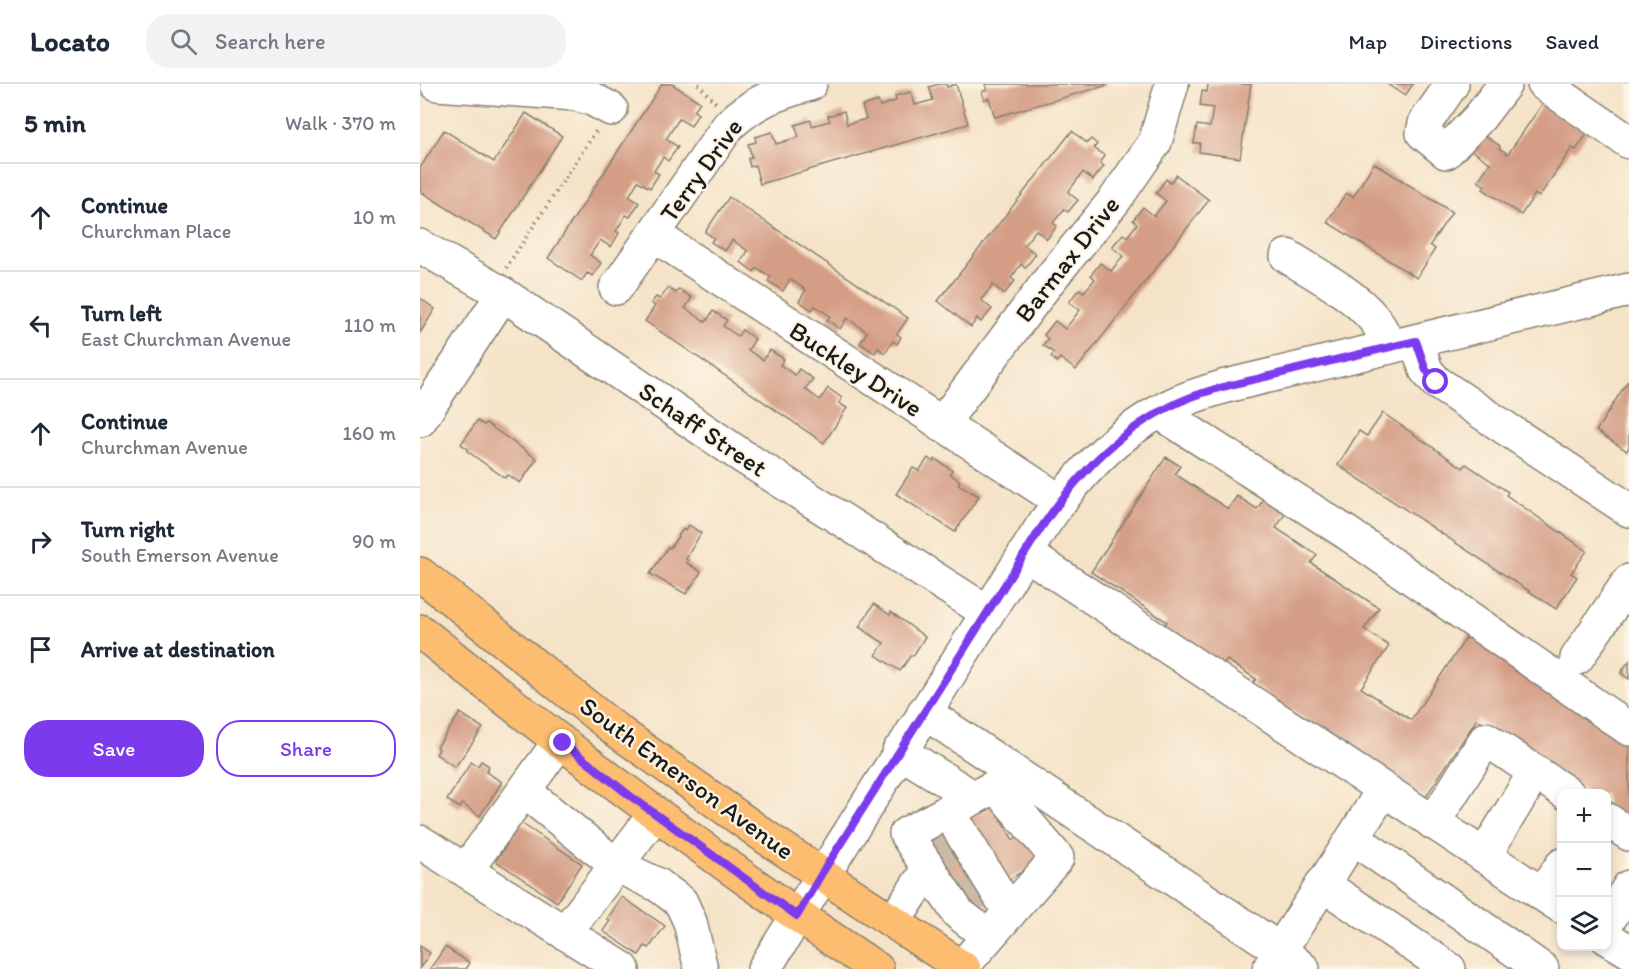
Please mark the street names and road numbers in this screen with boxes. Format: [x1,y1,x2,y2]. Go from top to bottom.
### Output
street label: Terry Drive [653,112,749,228]
street label: Barmax Drive [1008,189,1126,329]
street label: Buckley Drive [783,314,929,424]
street label: Schaff Street [633,374,773,484]
street label: South Emerson Avenue [574,690,800,866]

